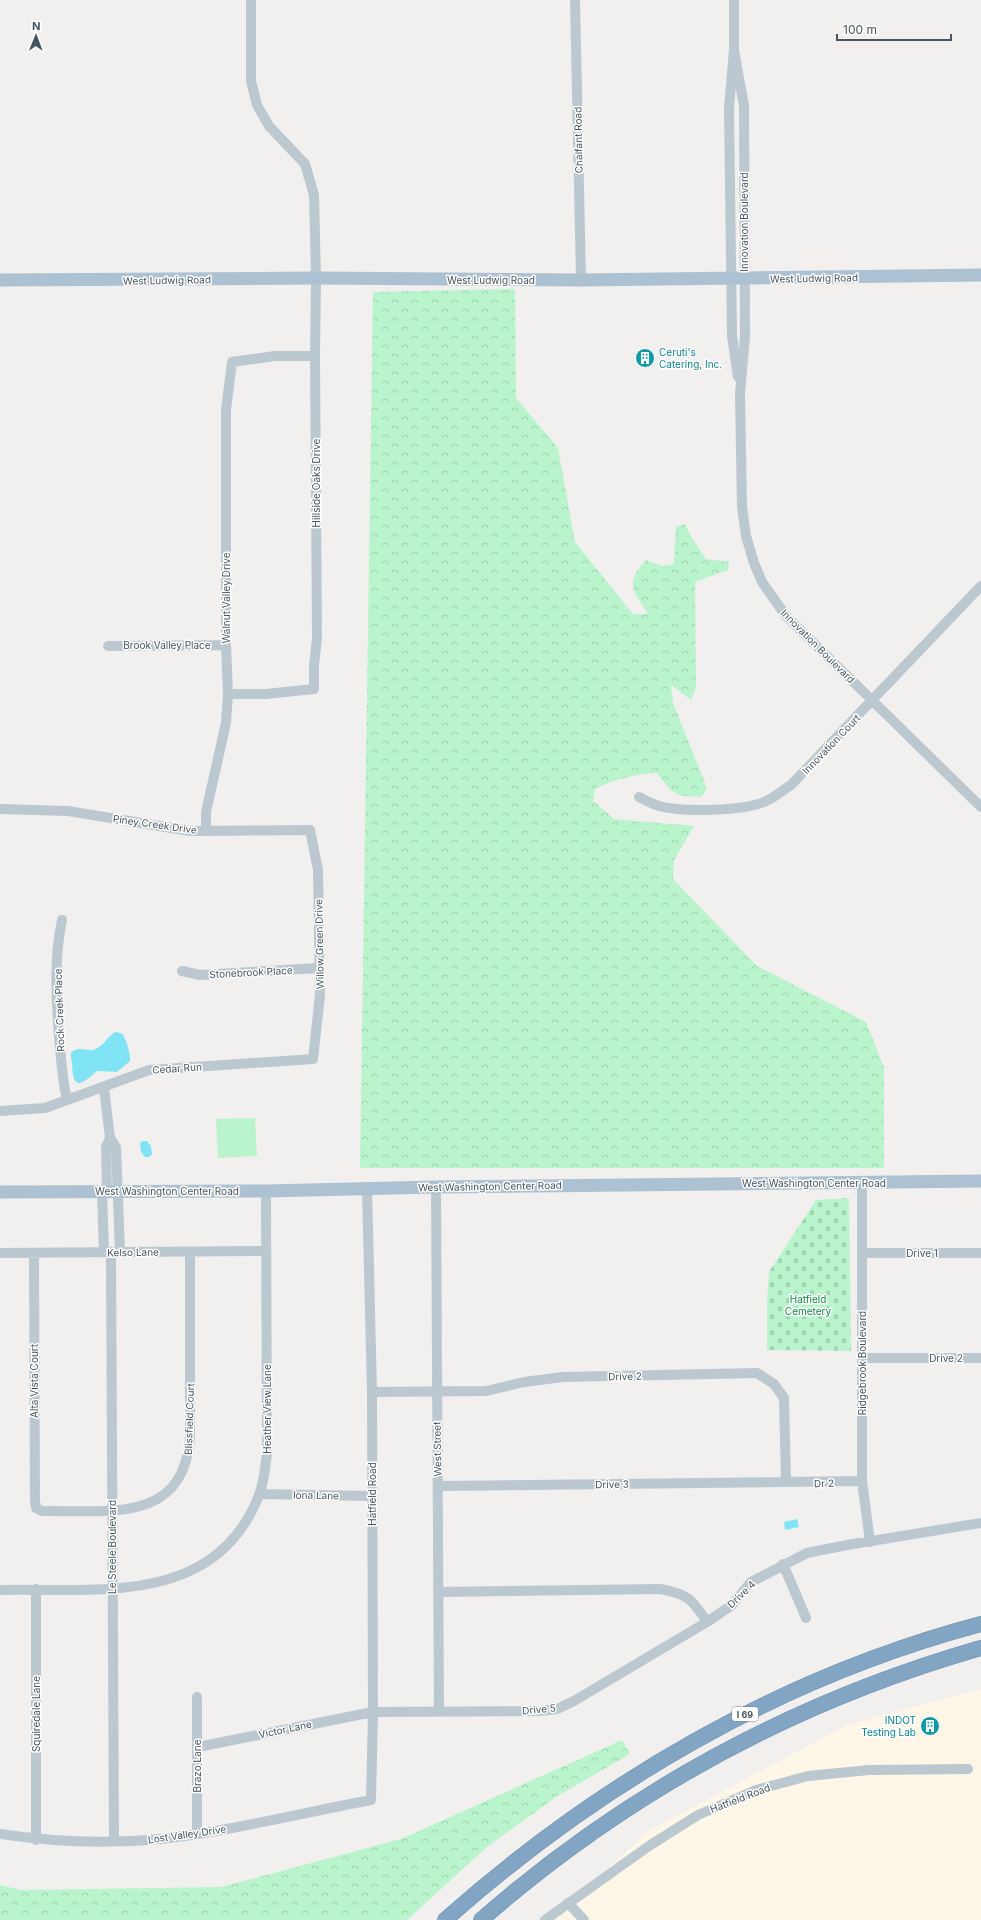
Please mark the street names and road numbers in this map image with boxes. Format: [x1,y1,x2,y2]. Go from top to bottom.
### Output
street label: Chalfant Road [571,107,585,173]
street label: Innovation Boulevard [738,172,750,272]
street label: West Ludwig Road [770,271,858,285]
street label: West Ludwig Road [123,273,211,287]
street label: West Ludwig Road [447,274,535,286]
street label: Hillside Oaks Drive [310,438,322,527]
street label: Walnut Valley Drive [220,552,232,644]
street label: Innovation Boulevard [779,607,857,685]
street label: Brook Valley Place [123,639,211,651]
street label: Innovation Court [799,711,863,776]
street label: Piney Creek Drive [112,812,198,836]
street label: Willow Green Drive [312,899,326,989]
street label: Stonebrook Place [209,964,293,980]
street label: Rock Creek Place [52,968,66,1052]
street label: Cedar Run [152,1060,202,1076]
street label: West Washington Center Road [742,1177,886,1189]
street label: West Washington Center Road [418,1179,562,1193]
street label: West Washington Center Road [95,1185,239,1197]
street label: Kelso Lane [107,1246,159,1258]
street label: Drive 1 [906,1247,938,1259]
street label: Ridgebrook Boulevard [856,1311,868,1415]
street label: Alta Vista Court [28,1343,40,1418]
street label: Drive 2 [929,1352,963,1364]
street label: Heather View Lane [261,1364,273,1454]
street label: Drive 2 [608,1370,642,1382]
street label: Blissfield Court [182,1382,196,1455]
street label: West Street [431,1421,443,1476]
street label: Hatfield Road [366,1462,378,1526]
street label: Dr 2 [814,1477,834,1489]
street label: Drive 3 [595,1478,629,1490]
street label: Iona Lane [293,1489,339,1501]
street label: Le Steele Boulevard [106,1500,118,1594]
street label: Drive 4 [725,1578,757,1610]
street label: Squiredale Lane [30,1676,42,1752]
street label: Drive 5 [522,1702,556,1716]
road number: I 69 [732,1707,758,1721]
street label: Victor Lane [257,1718,313,1740]
street label: Brazo Lane [191,1739,203,1793]
street label: Hatfield Road [708,1781,772,1815]
street label: Lost Valley Drive [147,1823,227,1845]

